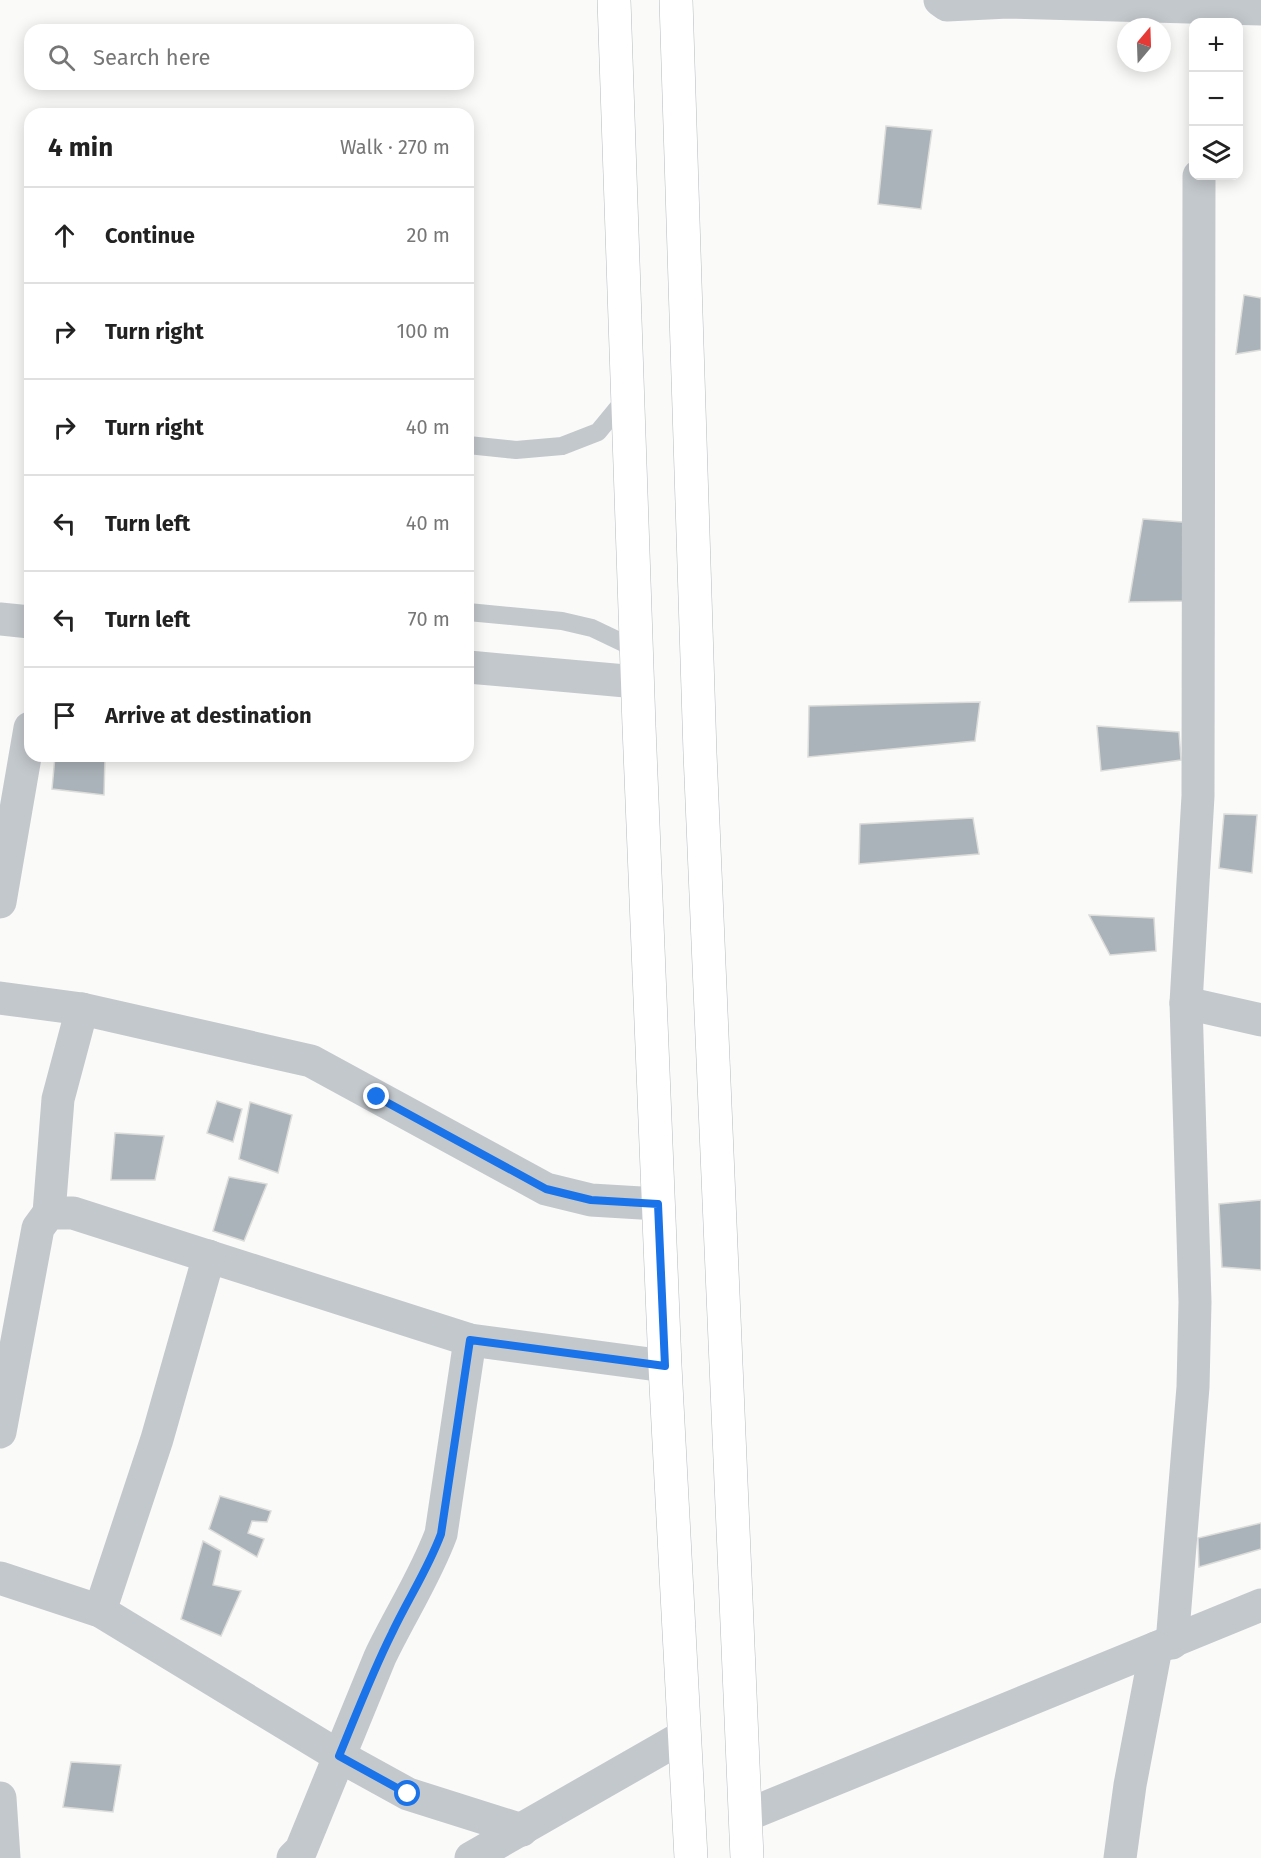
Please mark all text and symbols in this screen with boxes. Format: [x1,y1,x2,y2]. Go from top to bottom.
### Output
north arrow [1117,18,1171,72]
map controls [1189,18,1243,180]
button: + [1189,18,1243,72]
search box [24,24,474,90]
icon: search [45,41,78,74]
text: Search here [93,44,211,71]
button: − [1189,72,1243,126]
button: layers [1189,126,1243,180]
text: 4 min [48,132,113,163]
text: Walk · 270 m [340,135,450,159]
icon: ahead [48,219,81,252]
text: Continue [105,222,195,249]
text: 20 m [407,223,450,247]
icon: right [48,315,81,348]
text: Turn right [105,318,204,345]
text: 100 m [397,319,450,343]
icon: right [48,411,81,444]
text: Turn right [105,414,204,441]
text: 40 m [406,415,450,439]
icon: left [48,507,81,540]
text: Turn left [105,510,190,537]
text: 40 m [406,511,450,535]
icon: left [48,603,81,636]
text: Turn left [105,606,190,633]
text: 70 m [408,607,450,631]
icon: arrive [48,699,81,732]
text: Arrive at destination [105,702,312,729]
route end [363,1083,389,1109]
route start [394,1780,420,1806]

